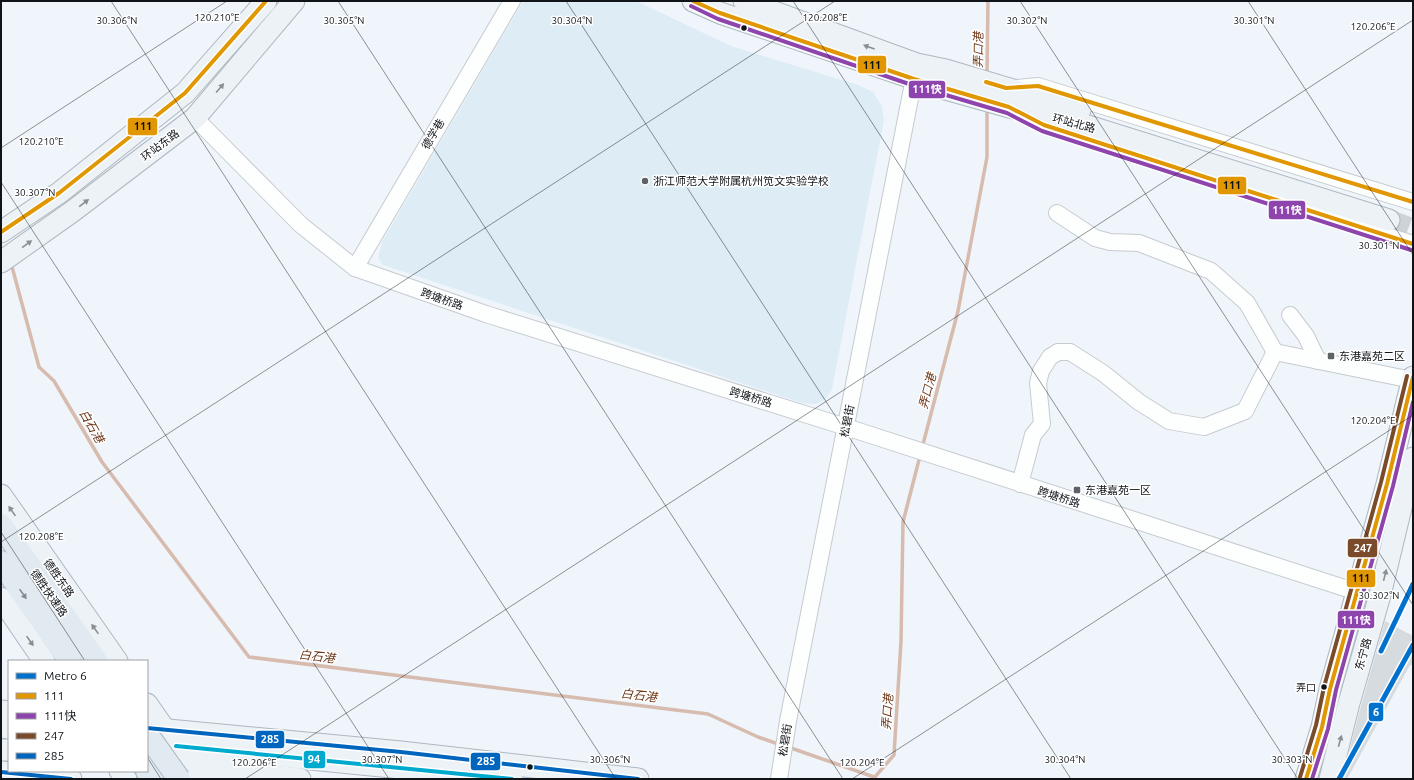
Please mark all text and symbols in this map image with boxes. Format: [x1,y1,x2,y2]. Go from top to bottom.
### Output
text: 120.210°E [194,12,240,23]
text: 120.208°E [802,12,848,23]
text: 30.306°N [96,15,138,26]
text: 30.305°N [323,15,365,26]
text: 30.304°N [551,15,593,26]
text: 30.302°N [1006,15,1048,26]
text: 30.301°N [1233,15,1275,26]
text: 120.206°E [1350,21,1396,32]
unlabelled marker [739,23,749,33]
water label: 弄口港 [971,30,985,68]
one-way arrow [862,43,874,49]
line badge: 111 [857,55,887,74]
text: 111 [863,59,881,71]
line badge: 111快 [908,80,946,99]
one-way arrow [216,83,225,94]
text: 111快 [912,83,942,95]
street label: 环站北路 [1051,112,1097,134]
line badge: 111 [127,117,158,136]
street label: 德学巷 [419,117,447,151]
text: 111 [134,120,152,132]
street label: 环站东路 [139,127,181,163]
text: 120.210°E [18,136,64,147]
place label: 浙江师范大学附属杭州笕文实验学校 [653,175,829,187]
marker: 浙江师范大学附属杭州笕文实验学校 [640,176,650,186]
line badge: 111 [1217,176,1247,195]
text: 111 [1223,179,1241,191]
text: 30.307°N [14,187,56,198]
one-way arrow [78,199,89,207]
line badge: 111快 [1268,200,1306,220]
text: 111快 [1272,204,1302,216]
one-way arrow [21,240,32,248]
text: 30.301°N [1358,240,1400,251]
street label: 跨塘桥路 [419,286,465,312]
place label: 东港嘉苑二区 [1339,350,1405,362]
marker: 东港嘉苑二区 [1326,351,1336,361]
water label: 弄口港 [916,370,938,410]
street label: 跨塘桥路 [728,385,774,409]
street label: 松碧街 [838,404,856,438]
water label: 白石港 [77,407,108,447]
text: 120.204°E [1350,415,1396,426]
street label: 跨塘桥路 [1036,484,1082,510]
place label: 东港嘉苑一区 [1085,484,1151,496]
marker: 东港嘉苑一区 [1072,485,1082,495]
one-way arrow [8,506,16,516]
text: 120.208°E [18,531,64,542]
line badge: 247 [1347,538,1378,558]
text: 247 [1354,542,1372,554]
street label: 德胜东路 [41,557,77,599]
street label: 德胜快速路 [28,567,70,619]
line badge: 111 [1346,569,1376,588]
one-way arrow [1382,569,1388,581]
text: 111 [1352,572,1370,584]
one-way arrow [19,589,27,600]
text: 30.302°N [1358,590,1400,601]
line badge: 111快 [1337,610,1375,629]
text: 111快 [1341,614,1371,626]
one-way arrow [91,624,99,634]
one-way arrow [27,635,34,647]
street label: 东宁路 [1353,636,1373,672]
water label: 白石港 [298,647,338,665]
legend [8,660,148,772]
text: Metro 6 [44,669,87,682]
place label: 弄口 [1296,682,1316,693]
marker: 弄口 [1319,682,1329,692]
water label: 白石港 [620,686,660,704]
text: 111 [44,689,64,702]
water label: 弄口港 [879,692,895,730]
line badge: 6 [1368,702,1384,722]
text: 6 [1373,706,1379,718]
text: 111快 [44,709,76,722]
street label: 松碧街 [776,723,794,757]
text: 247 [44,729,64,742]
line badge: 285 [255,730,285,749]
text: 285 [261,733,279,745]
one-way arrow [1337,735,1343,747]
text: 285 [44,749,64,762]
line badge: 94 [303,750,326,769]
line badge: 285 [470,752,501,771]
text: 94 [308,753,320,765]
text: 30.307°N [361,754,403,765]
text: 30.306°N [589,754,631,765]
text: 30.304°N [1044,754,1086,765]
text: 30.303°N [1271,754,1313,765]
text: 285 [477,755,495,767]
text: 120.206°E [231,757,277,768]
text: 120.204°E [839,757,885,768]
unlabelled marker [525,762,535,772]

